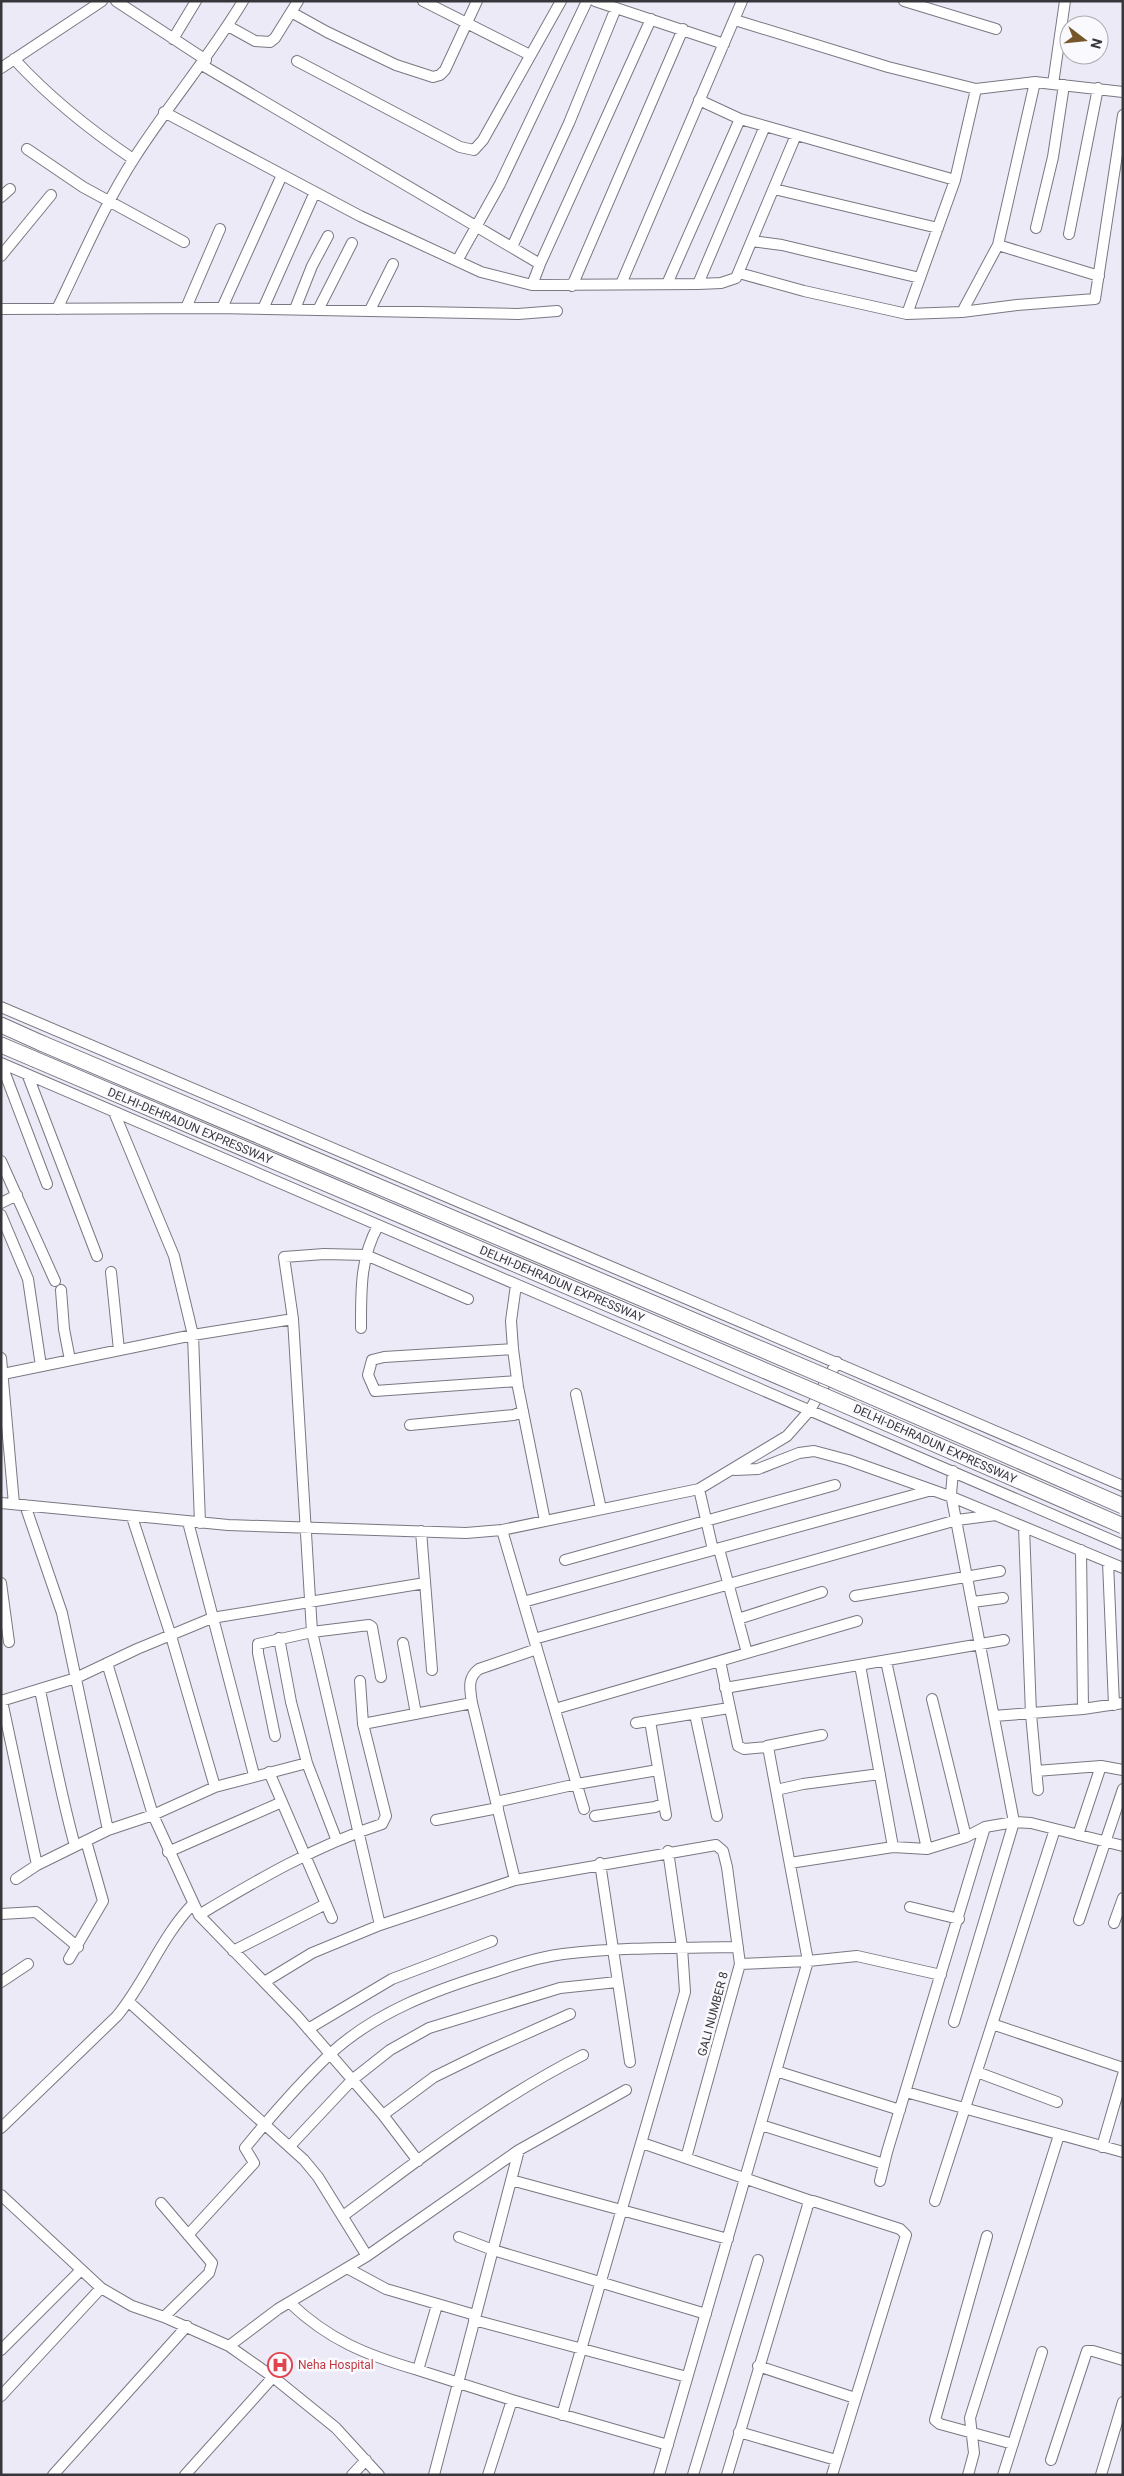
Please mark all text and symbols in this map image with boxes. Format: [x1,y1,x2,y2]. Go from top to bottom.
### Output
north arrow [1059,15,1109,65]
text: N [1087,37,1106,51]
street label: DELHI-DEHRADUN EXPRESSWAY [106,1085,275,1167]
street label: DELHI-DEHRADUN EXPRESSWAY [478,1243,647,1325]
street label: DELHI-DEHRADUN EXPRESSWAY [851,1402,1020,1487]
street label: GALI NUMBER 8 [695,1970,731,2058]
hospital icon: Neha Hospital [267,2352,293,2378]
place label: Neha Hospital [298,2358,374,2372]

